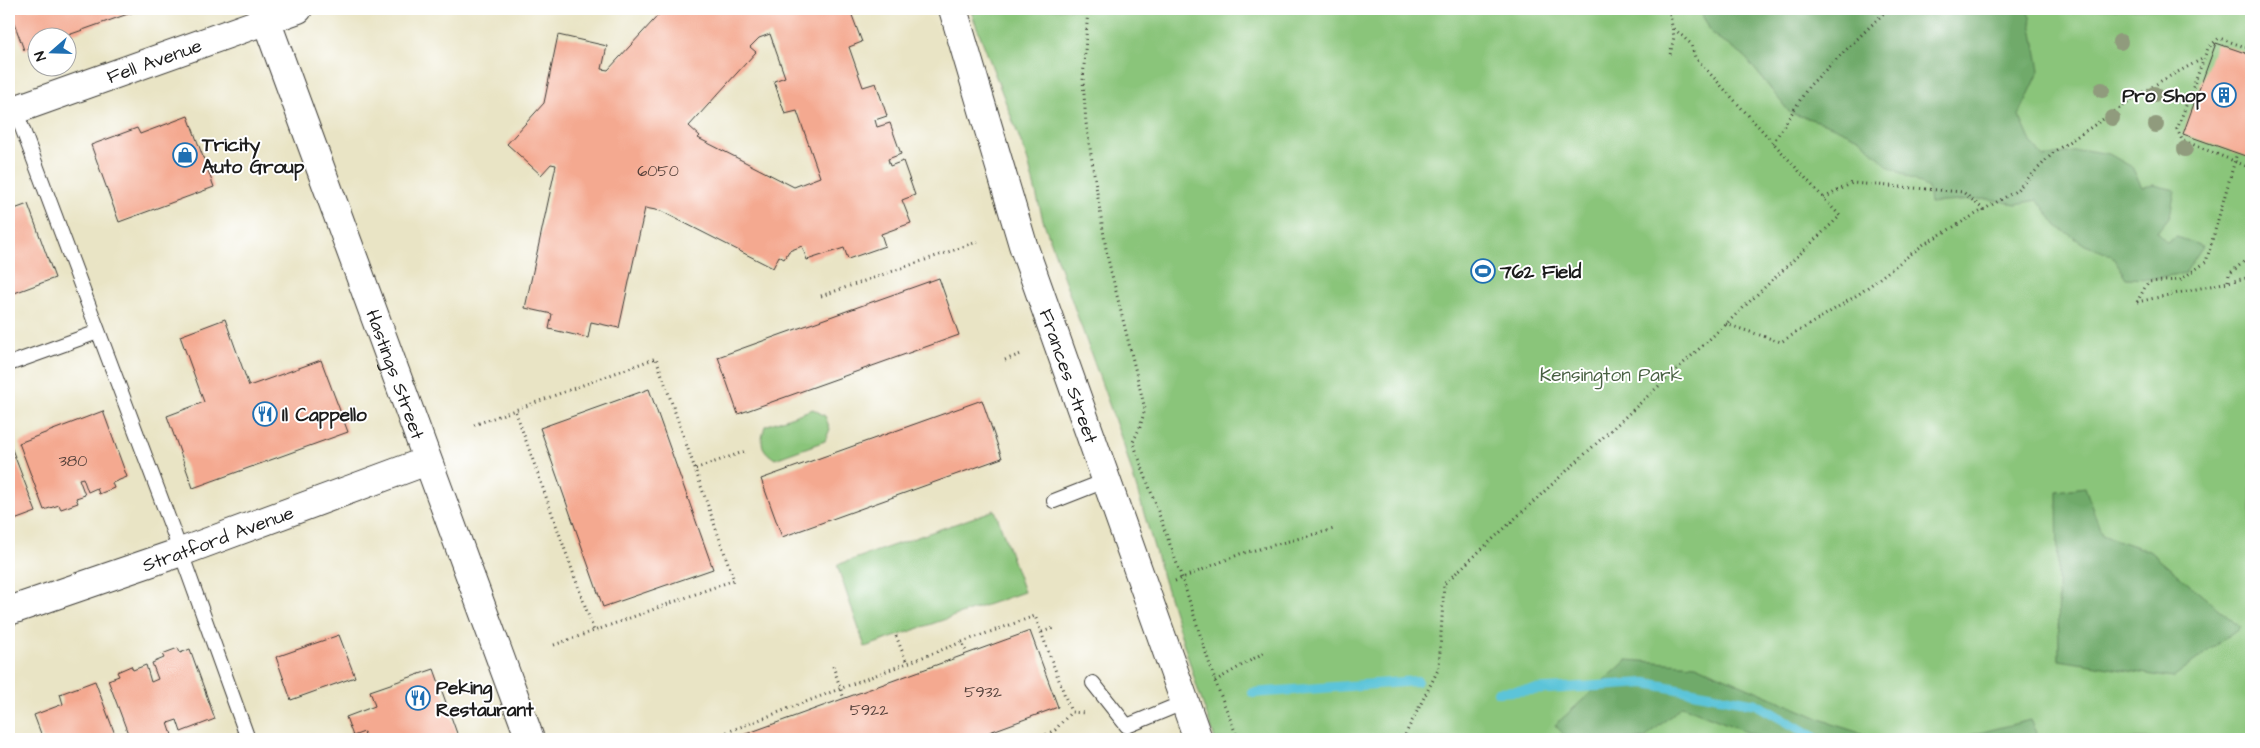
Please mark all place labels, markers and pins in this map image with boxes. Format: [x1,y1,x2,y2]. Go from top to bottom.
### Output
building icon: Pro Shop [2211,82,2237,108]
place label: Pro Shop [2122,83,2206,110]
place label: Tricity Auto Group [201,132,305,181]
shop icon: Tricity Auto Group [172,142,198,168]
sports icon: 762 Field [1470,258,1496,284]
place label: 762 Field [1499,259,1581,286]
restaurant icon: Il Cappello [252,401,278,427]
place label: Il Cappello [282,402,367,429]
place label: Peking Restaurant [436,675,534,724]
restaurant icon: Peking Restaurant [405,685,431,711]

